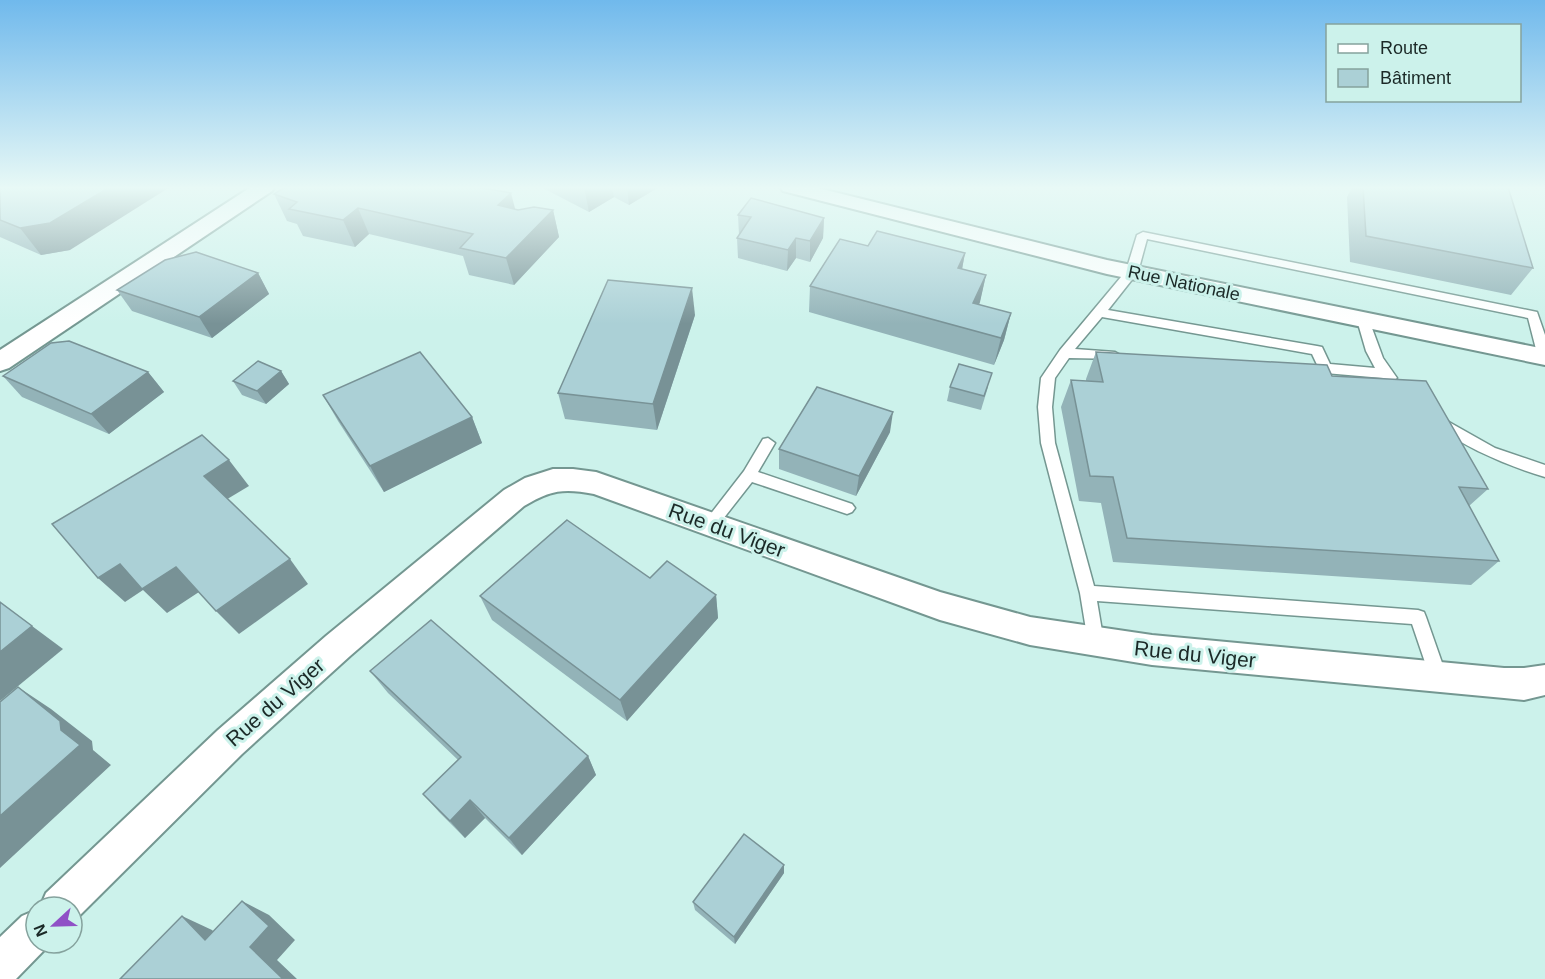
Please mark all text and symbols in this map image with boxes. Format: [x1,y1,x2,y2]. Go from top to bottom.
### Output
legend [1326,24,1521,102]
text: Route [1380,38,1428,58]
text: Bâtiment [1380,68,1451,88]
street label: Rue Nationale [1126,261,1242,305]
street label: Rue du Viger [666,498,788,562]
street label: Rue du Viger [1133,636,1257,672]
street label: Rue du Viger [221,653,329,751]
north arrow [24,895,84,955]
text: N [31,922,51,939]

